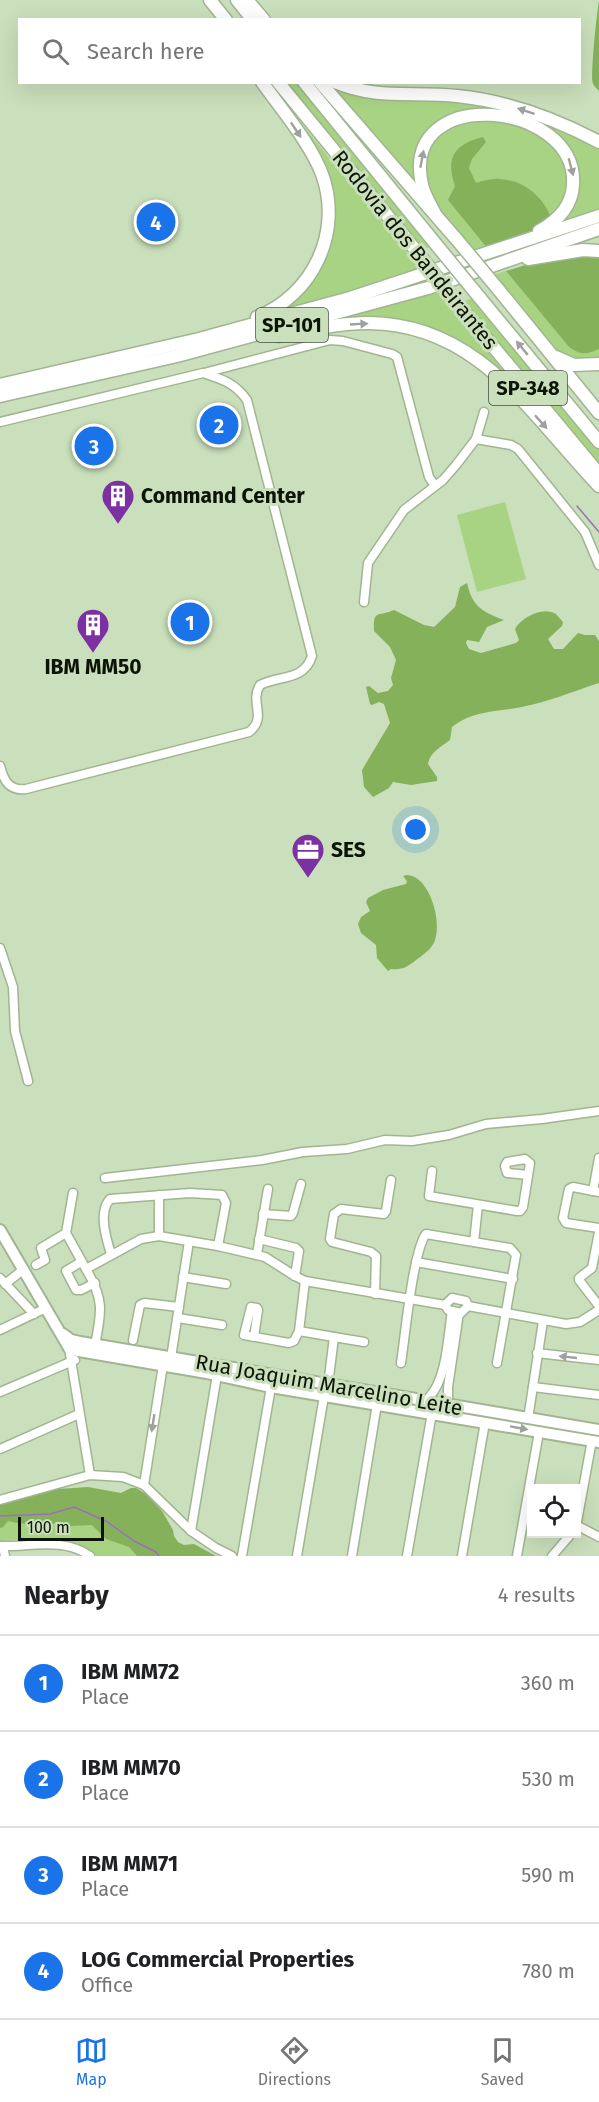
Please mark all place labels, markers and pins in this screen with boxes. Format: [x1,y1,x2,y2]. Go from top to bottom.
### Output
pin: 4 [136,200,176,244]
pin: 2 [200,402,238,448]
pin: 3 [74,424,113,468]
building icon: Command Center [100,478,136,525]
place label: Command Center [141,483,305,509]
pin: 1 [170,600,210,644]
building icon: IBM MM50 [75,607,111,654]
place label: IBM MM50 [44,654,142,680]
office icon: SES [290,832,326,879]
place label: SES [331,837,366,863]

